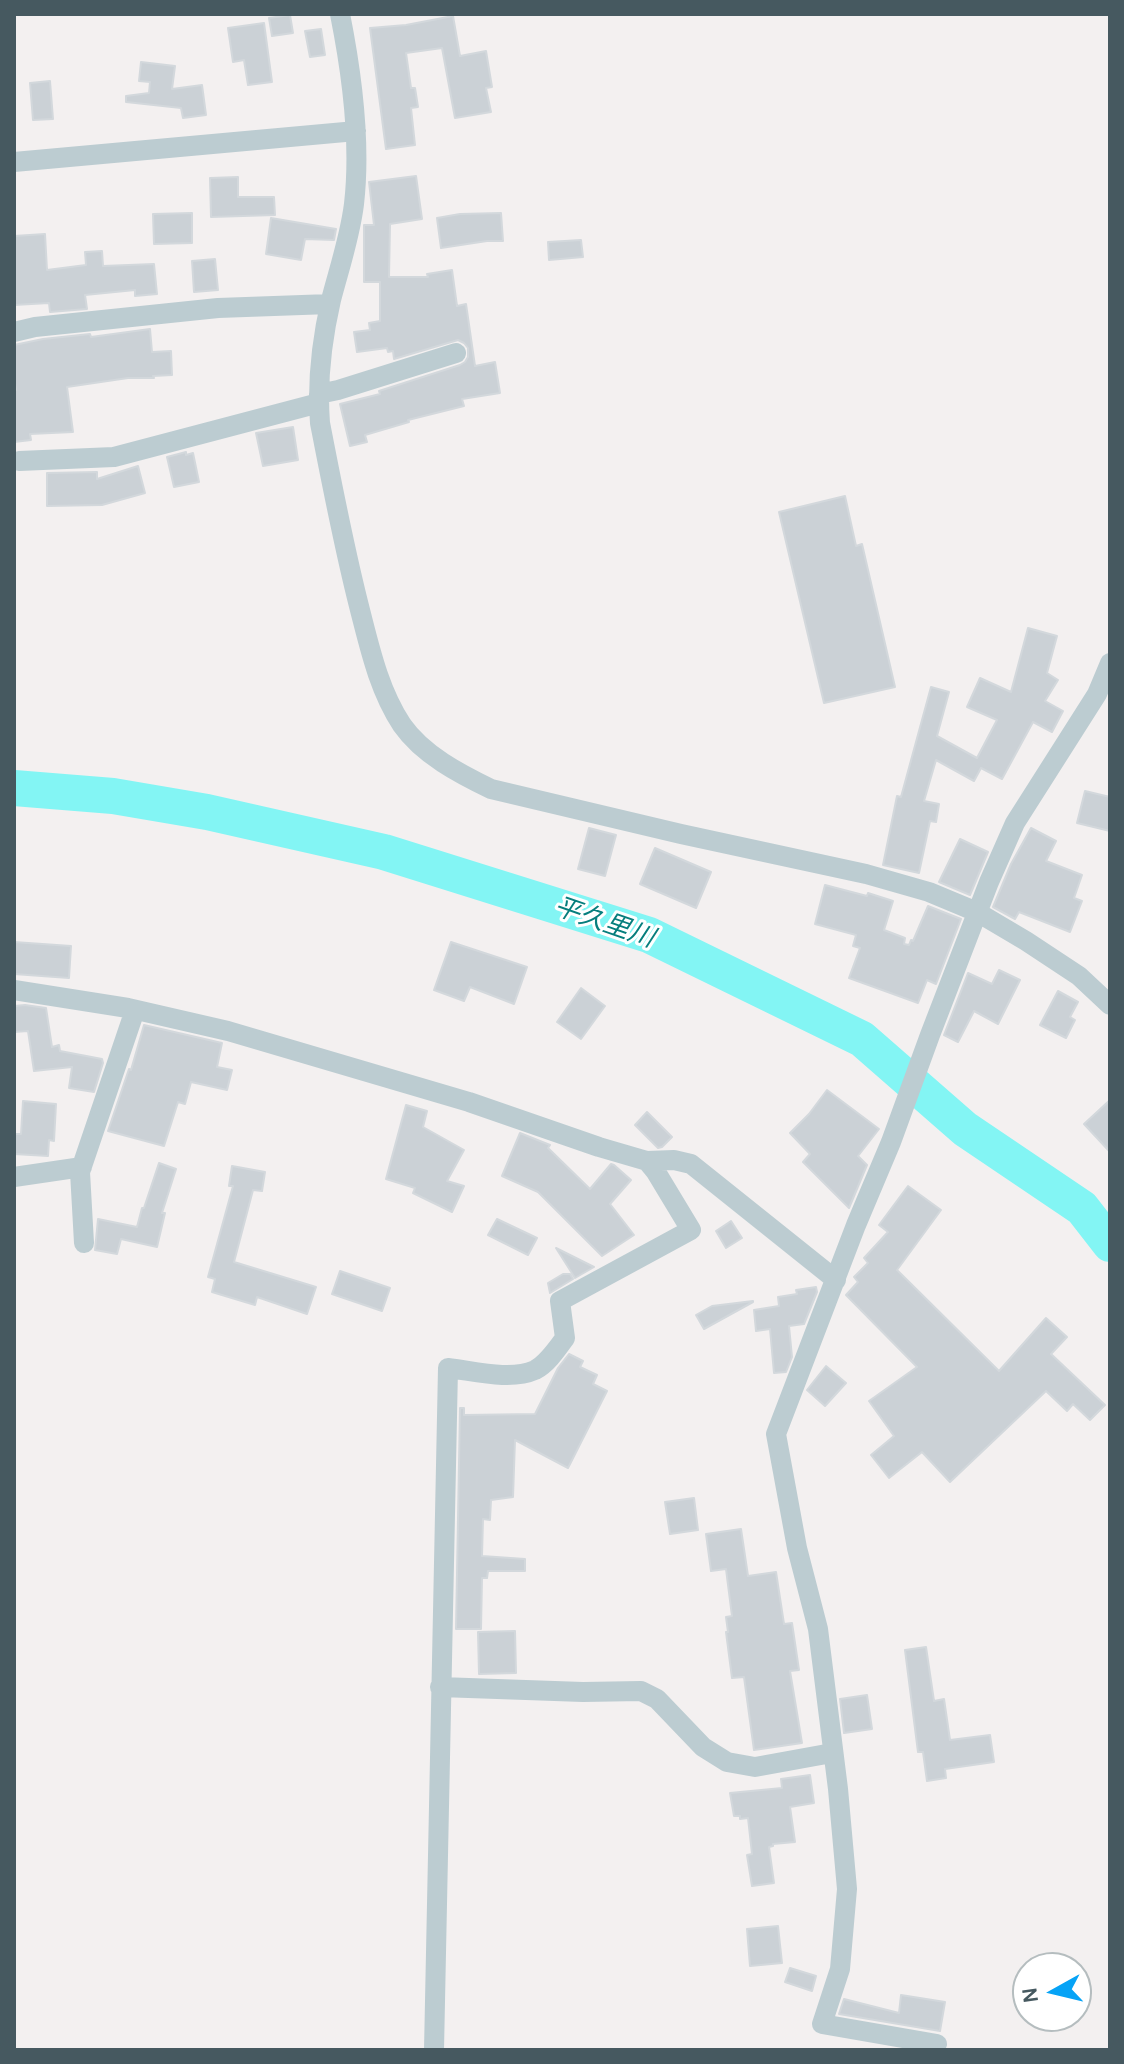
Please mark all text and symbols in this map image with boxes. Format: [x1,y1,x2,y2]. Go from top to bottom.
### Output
water label: 平久里川 [550,891,658,955]
north arrow [1012,1952,1092,2032]
text: N [1016,1985,1044,2005]

